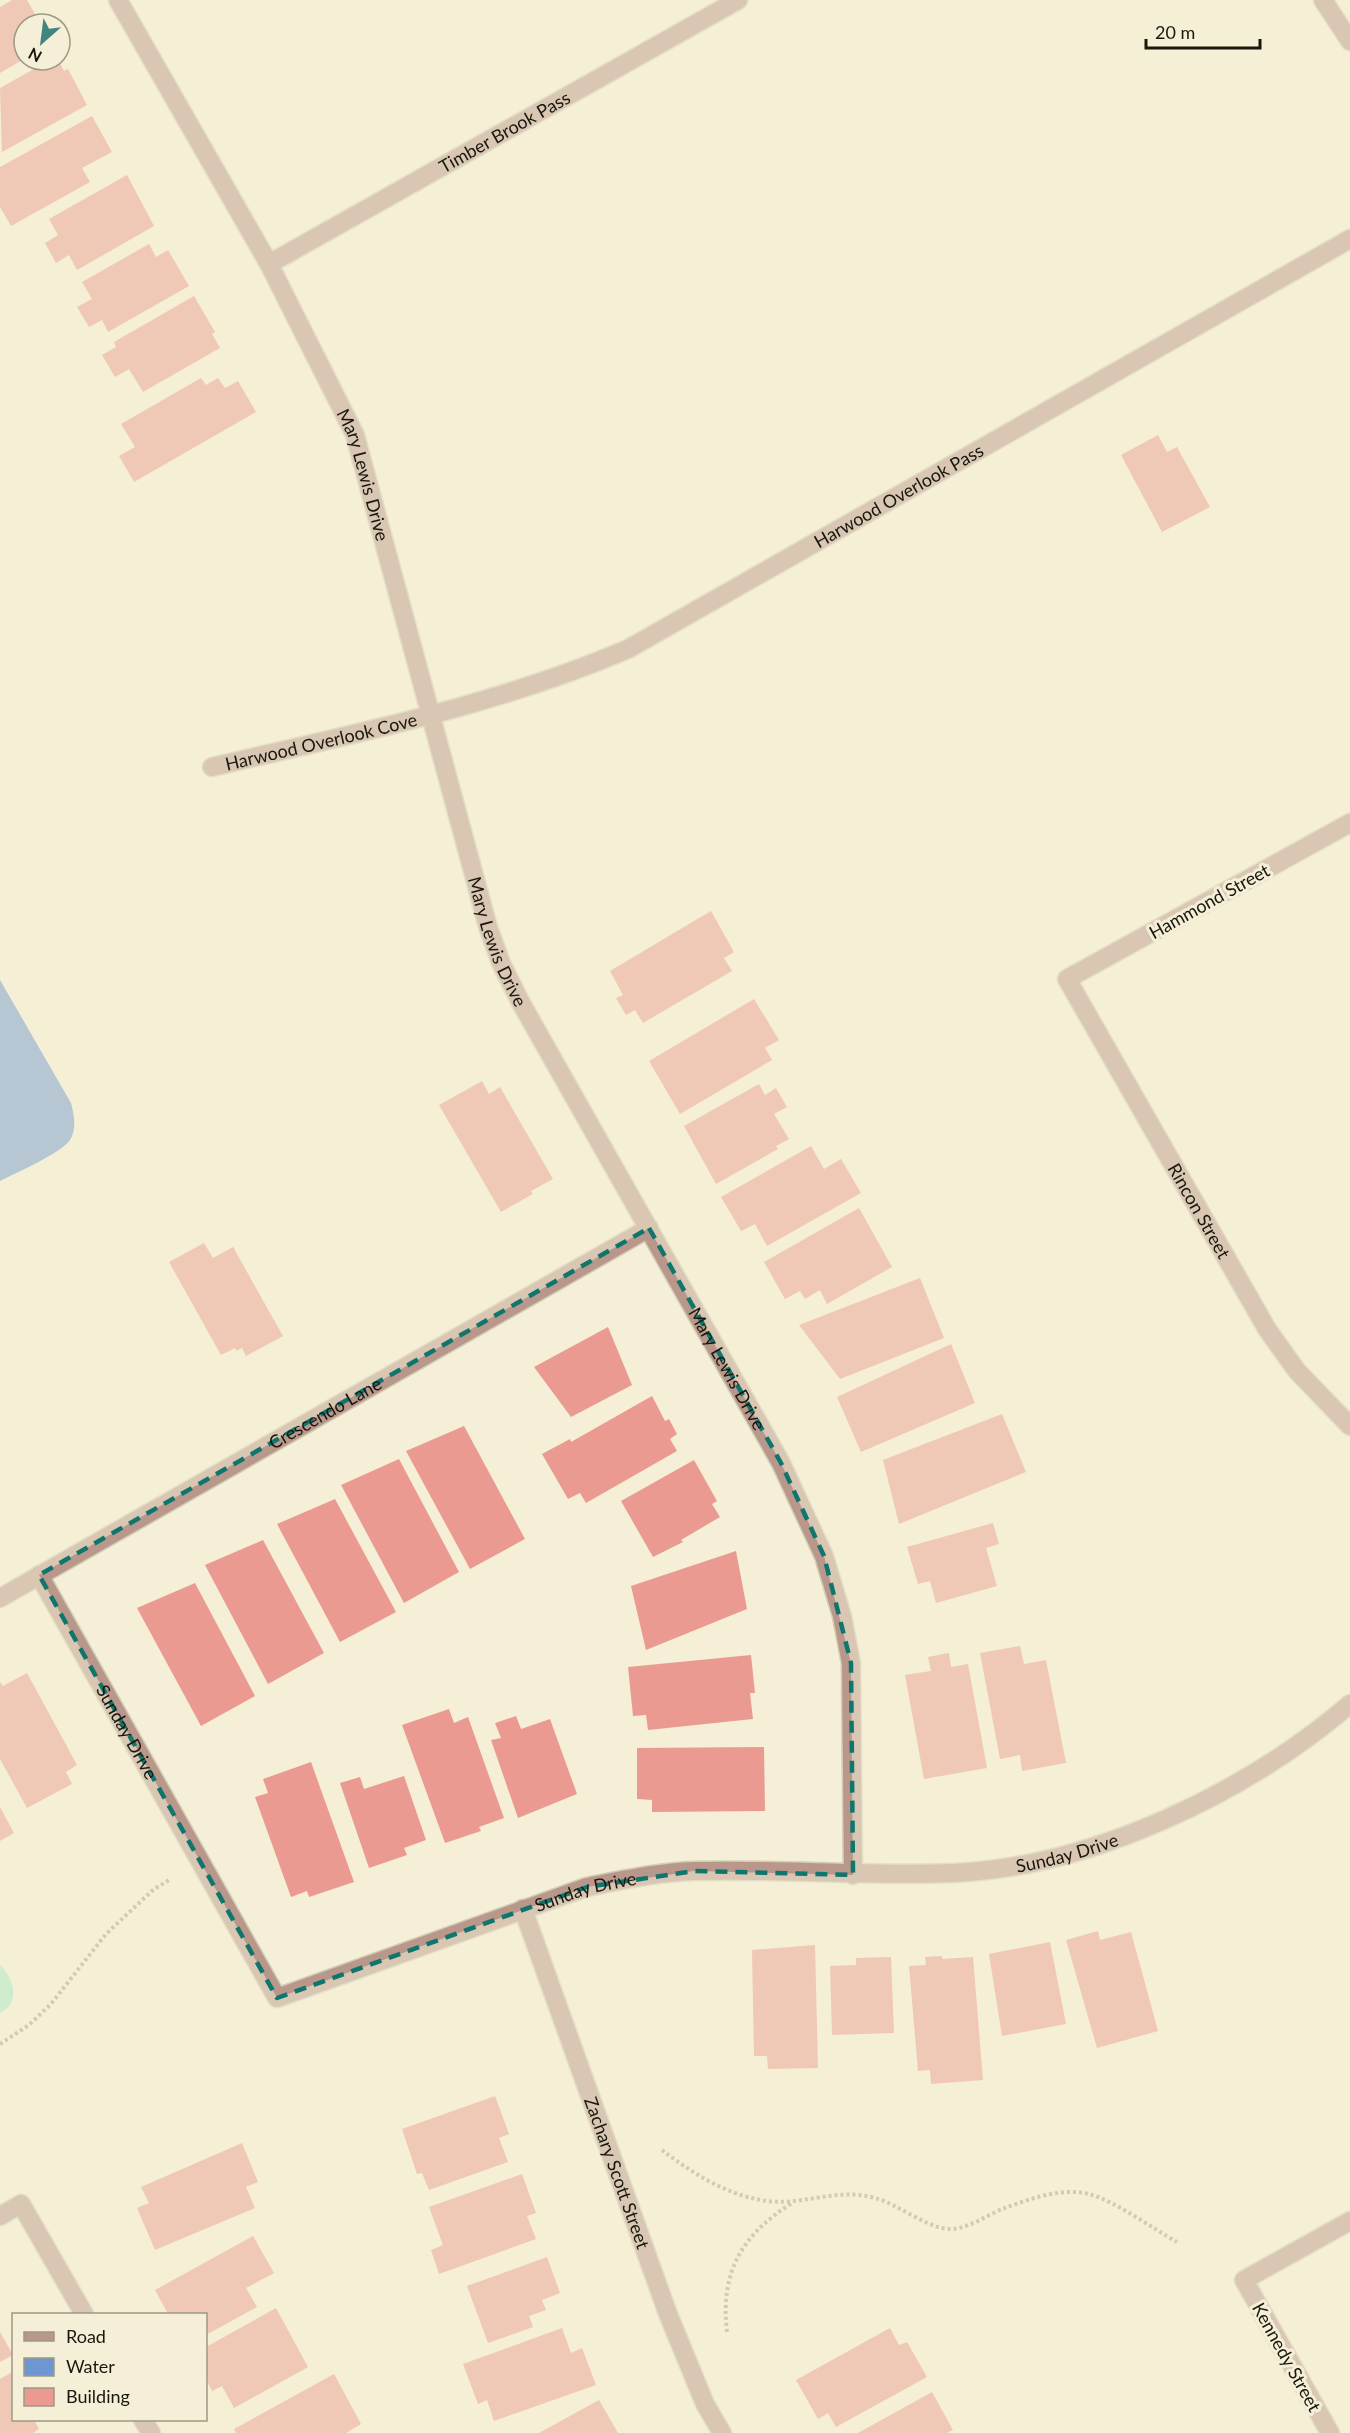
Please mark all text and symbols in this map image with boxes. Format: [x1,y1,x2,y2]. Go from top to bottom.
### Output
north arrow [12,12,72,72]
scale bar [1146,12,1260,50]
text: 20 m [1155,21,1195,43]
text: N [25,44,45,67]
street label: Timber Brook Pass [435,86,574,177]
street label: Mary Lewis Drive [333,405,394,543]
street label: Harwood Overlook Pass [810,439,987,552]
street label: Harwood Overlook Cove [223,708,419,775]
street label: Hammond Street [1145,859,1274,943]
street label: Mary Lewis Drive [464,874,532,1010]
street label: Rincon Street [1163,1159,1236,1263]
street label: Mary Lewis Drive [684,1303,771,1434]
street label: Crescendo Lane [265,1372,385,1454]
street label: Sunday Drive [92,1681,163,1783]
street label: Sunday Drive [1014,1828,1121,1877]
street label: Sunday Drive [531,1867,638,1916]
street label: Zachary Scott Street [580,2094,655,2252]
street label: Kennedy Street [1248,2299,1326,2416]
legend [12,2313,207,2421]
text: Road [66,2325,106,2347]
text: Water [66,2355,115,2377]
text: Building [66,2385,130,2407]

